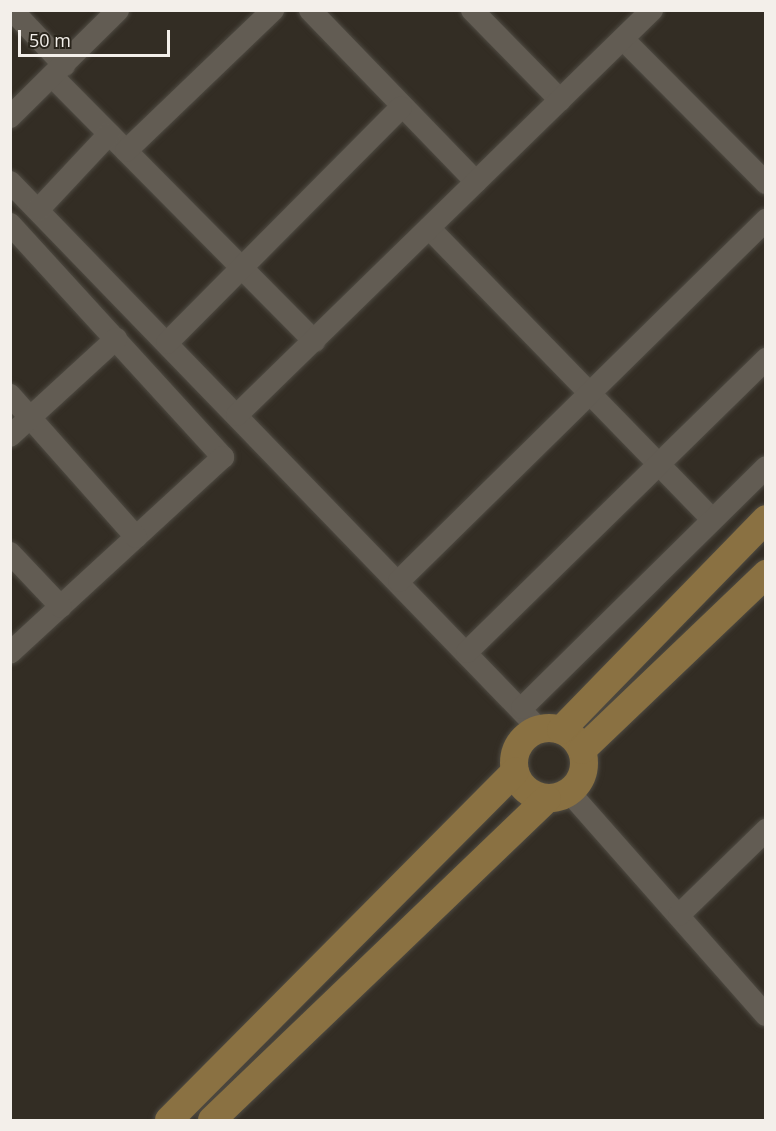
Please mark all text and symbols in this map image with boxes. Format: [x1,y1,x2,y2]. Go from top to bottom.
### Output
scale bar [21,18,172,56]
text: 50 m [29,28,71,52]

